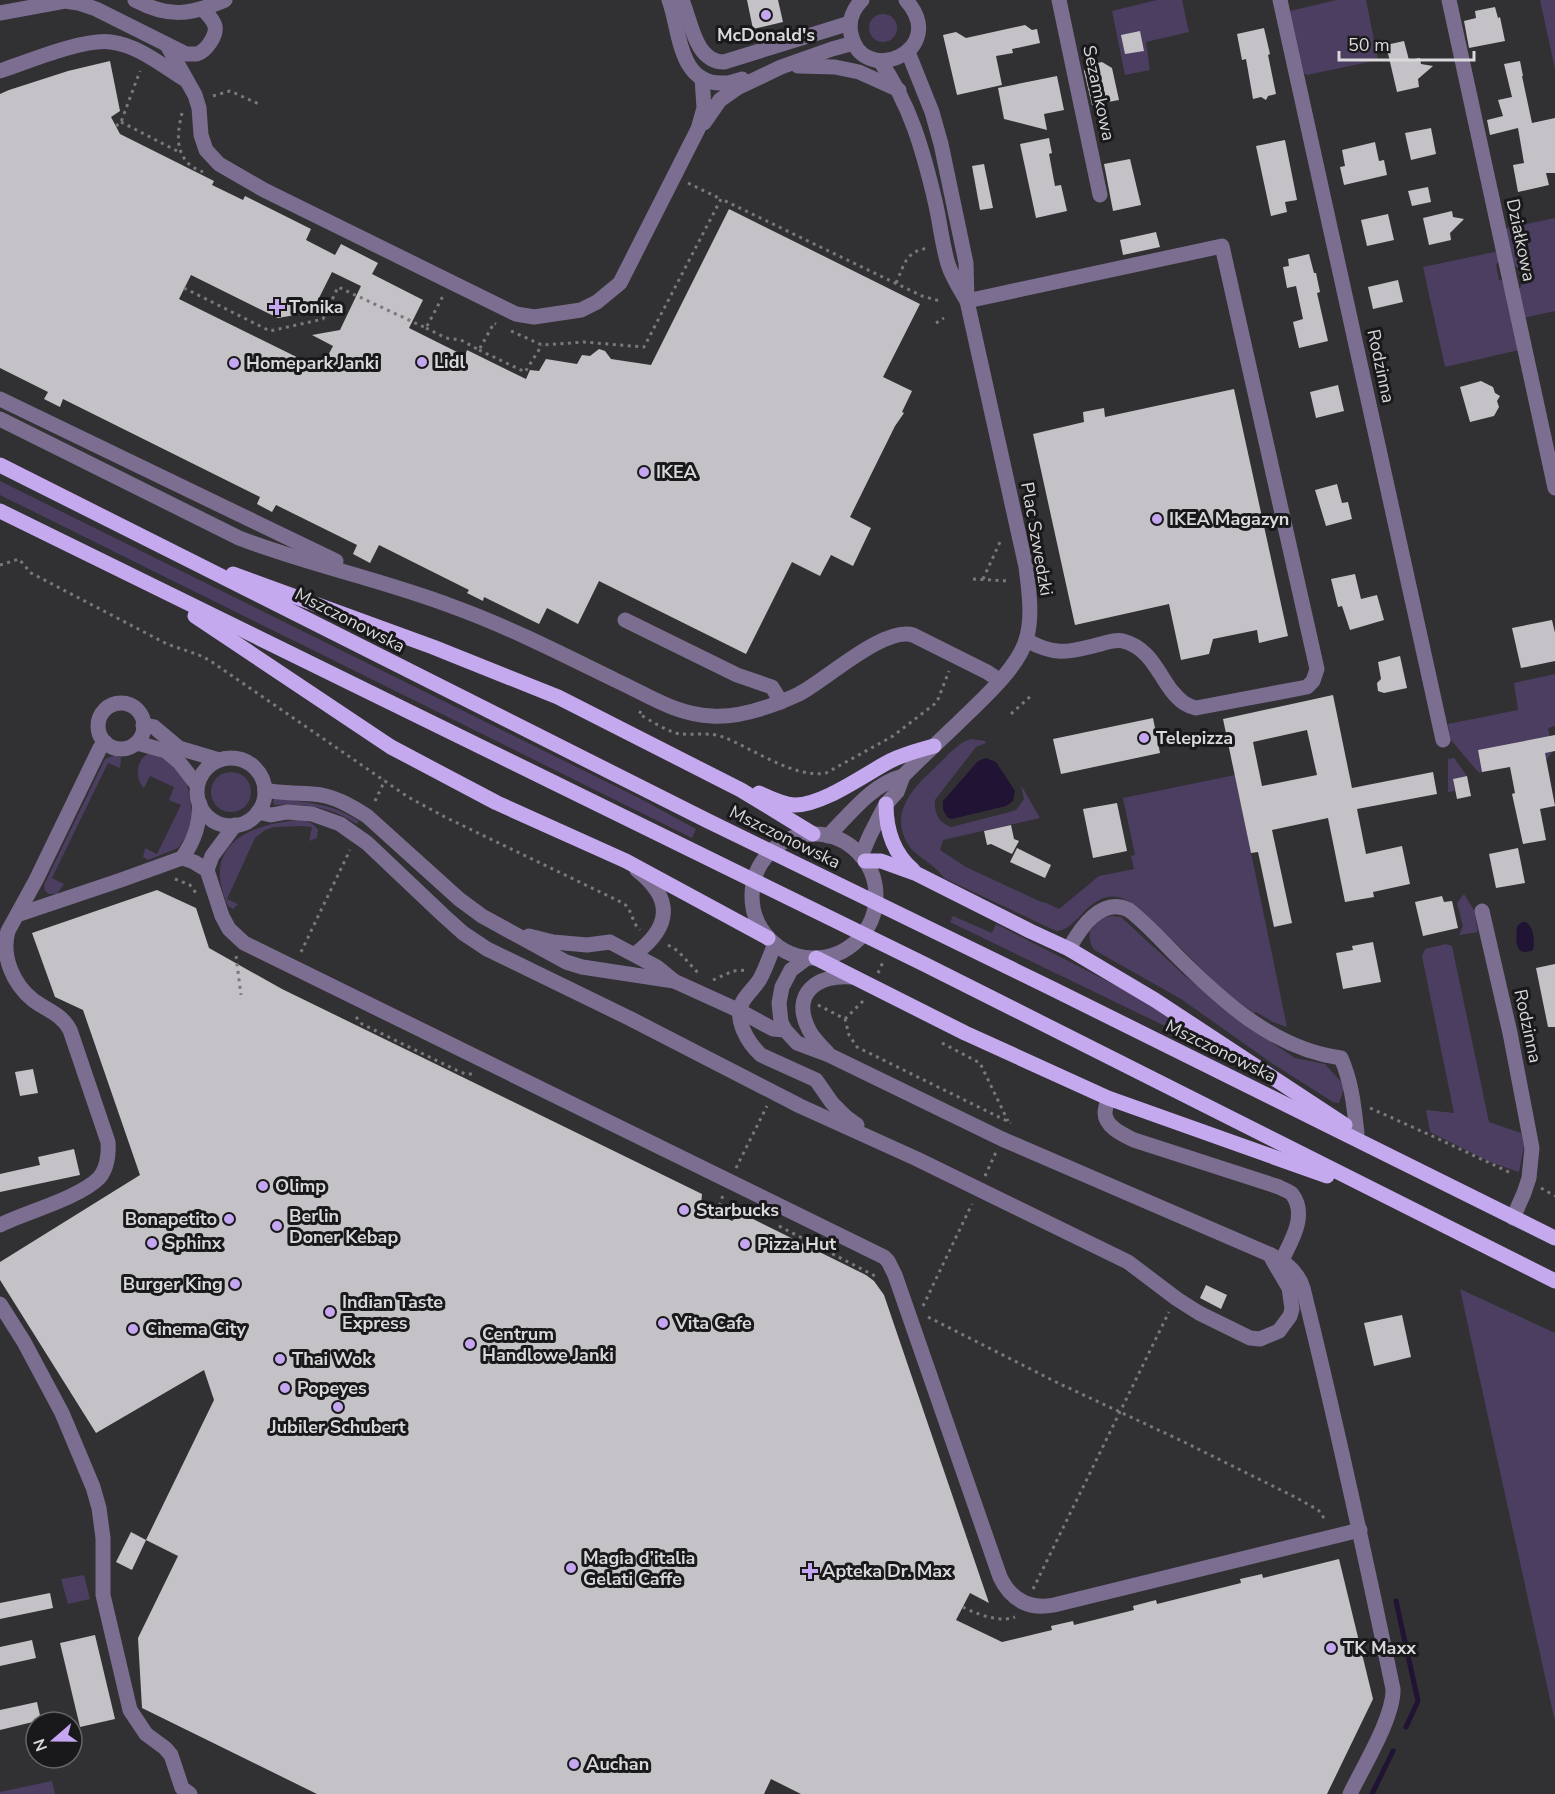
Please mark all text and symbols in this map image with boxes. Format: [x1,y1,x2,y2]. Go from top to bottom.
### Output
marker: McDonald's [759,8,773,22]
place label: McDonald's [717,23,815,47]
scale bar [1339,24,1474,62]
text: 50 m [1348,33,1390,57]
street label: Sezamkowa [1077,43,1121,143]
street label: Działkowa [1501,196,1541,284]
place label: Tonika [289,295,344,319]
marker: Tonika [270,300,284,314]
street label: Rodzinna [1361,327,1401,405]
place label: Lidl [434,350,466,374]
place label: Homepark Janki [246,351,379,375]
marker: Lidl [415,355,429,369]
marker: Homepark Janki [227,356,241,370]
place label: IKEA [656,460,698,484]
marker: IKEA [637,465,651,479]
street label: Plac Szwedzki [1015,480,1059,598]
place label: IKEA Magazyn [1169,507,1289,531]
marker: IKEA Magazyn [1150,512,1164,526]
street label: Mszczonowska [291,582,409,658]
place label: Telepizza [1156,726,1233,750]
marker: Telepizza [1137,731,1151,745]
street label: Mszczonowska [725,800,845,874]
street label: Rodzinna [1508,987,1548,1065]
street label: Mszczonowska [1161,1014,1281,1088]
place label: Olimp [275,1174,326,1198]
marker: Olimp [256,1179,270,1193]
place label: Starbucks [696,1198,779,1222]
marker: Starbucks [677,1203,691,1217]
place label: Berlin Doner Kebap [289,1204,398,1249]
place label: Bonapetito [125,1207,217,1231]
marker: Bonapetito [222,1212,236,1226]
marker: Berlin Doner Kebap [270,1219,284,1233]
place label: Sphinx [164,1231,222,1255]
place label: Pizza Hut [757,1232,836,1256]
marker: Sphinx [145,1236,159,1250]
marker: Pizza Hut [738,1237,752,1251]
place label: Burger King [123,1272,223,1296]
marker: Burger King [228,1277,242,1291]
place label: Indian Taste Express [342,1290,443,1335]
marker: Indian Taste Express [323,1305,337,1319]
place label: Vita Cafe [674,1311,752,1335]
marker: Vita Cafe [656,1316,670,1330]
place label: Cinema City [145,1317,246,1341]
marker: Cinema City [126,1322,140,1336]
place label: Centrum Handlowe Janki [482,1322,614,1367]
marker: Centrum Handlowe Janki [463,1337,477,1351]
place label: Thai Wok [292,1347,372,1371]
marker: Thai Wok [273,1352,287,1366]
place label: Popeyes [297,1376,367,1400]
marker: Popeyes [278,1381,292,1395]
marker: Jubiler Schubert [331,1400,345,1414]
place label: Jubiler Schubert [269,1415,406,1439]
place label: Magia d’italia Gelati Caffe [583,1546,695,1591]
place label: Apteka Dr. Max [822,1559,952,1583]
marker: Magia d’italia Gelati Caffe [564,1561,578,1575]
marker: Apteka Dr. Max [803,1564,817,1578]
place label: TK Maxx [1343,1636,1416,1660]
marker: TK Maxx [1324,1641,1338,1655]
north arrow [24,1710,84,1770]
text: N [28,1735,53,1754]
place label: Auchan [586,1752,649,1776]
marker: Auchan [567,1757,581,1771]

